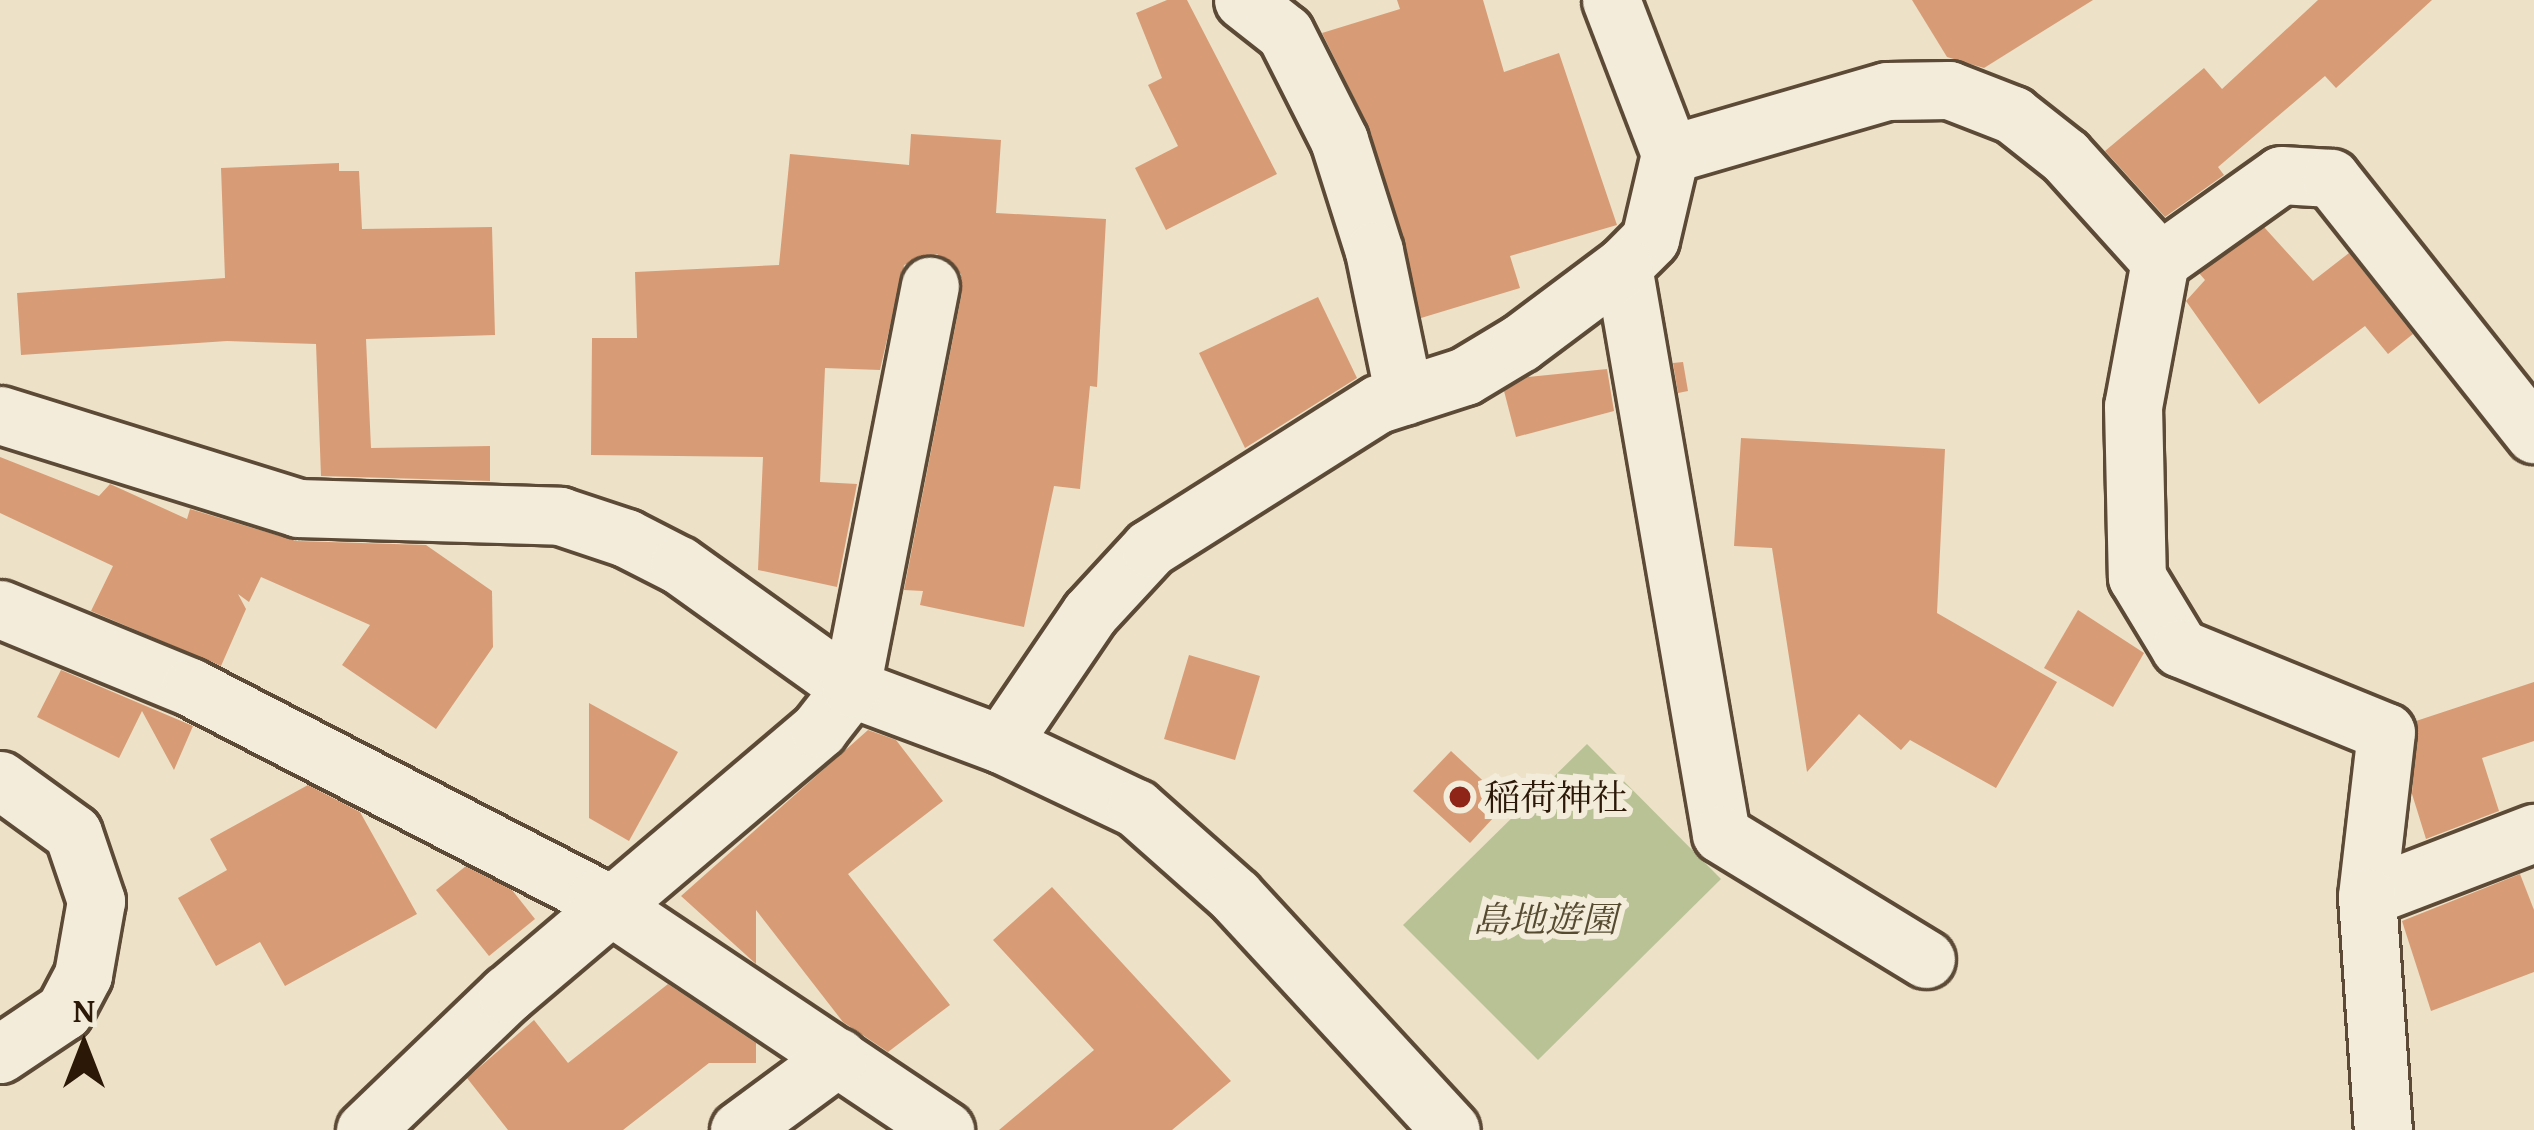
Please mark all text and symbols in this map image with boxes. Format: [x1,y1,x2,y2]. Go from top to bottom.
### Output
place label: 稲荷神社 [1484,775,1628,819]
marker: 稲荷神社 [1447,784,1473,810]
park label: 島地遊園 [1473,897,1617,941]
north arrow [24,986,144,1106]
text: N [73,986,95,1034]

